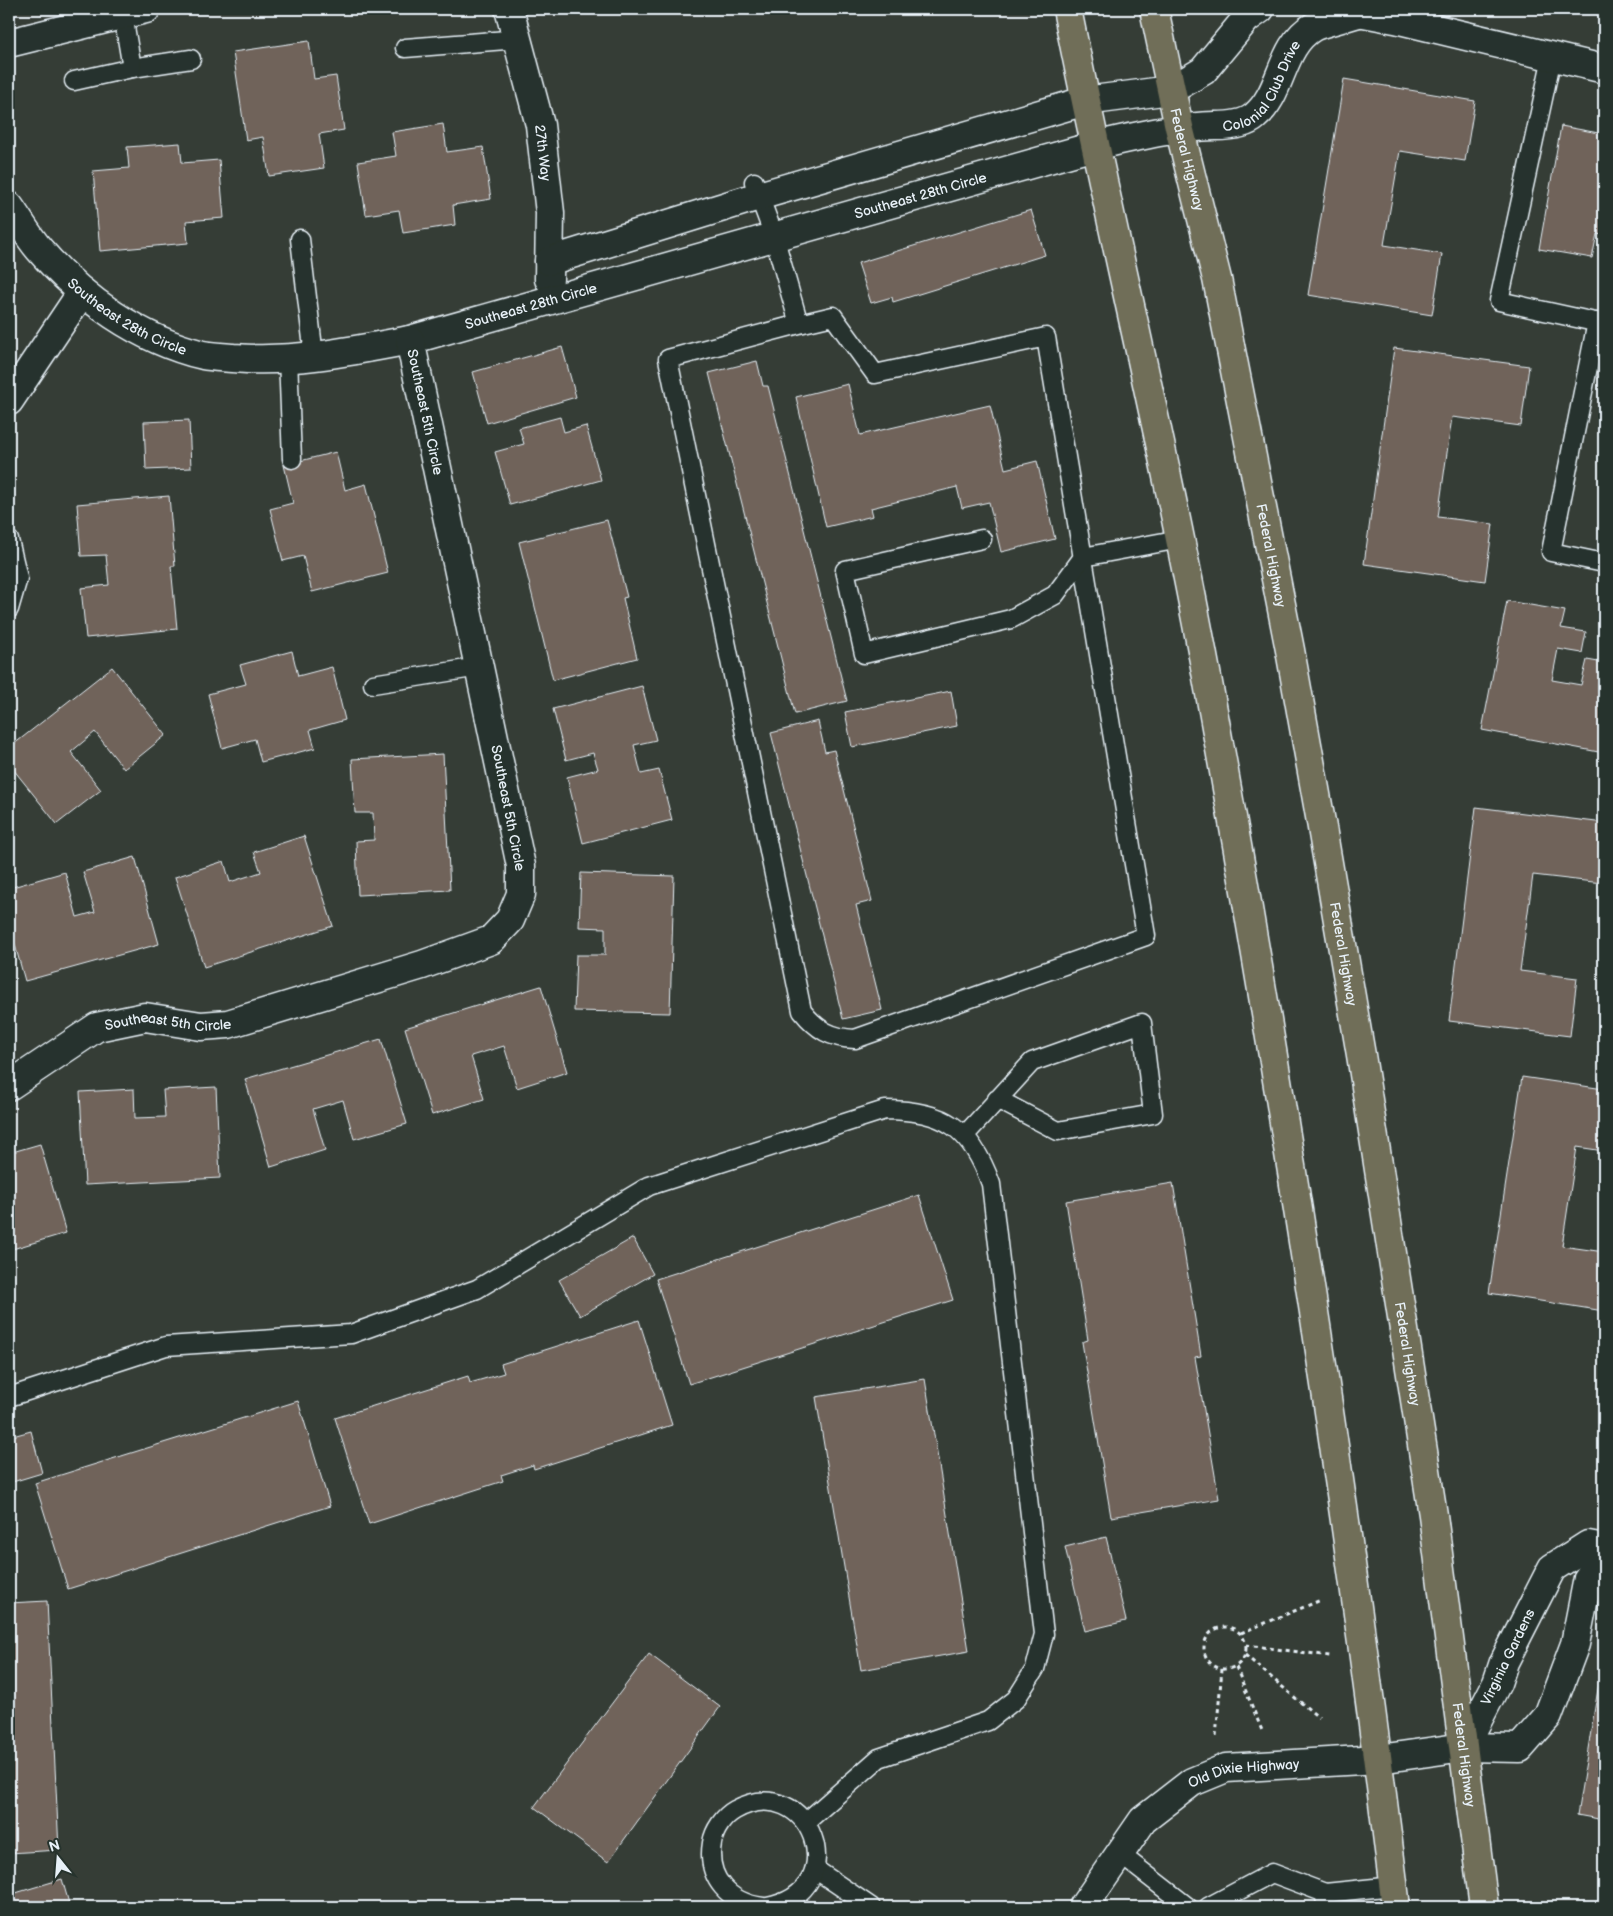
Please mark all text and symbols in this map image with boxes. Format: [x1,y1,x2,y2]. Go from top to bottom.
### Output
street label: Colonial Club Drive [1222,37,1304,134]
street label: Federal Highway [1167,107,1208,213]
street label: 27th Way [532,124,555,183]
street label: Southeast 28th Circle [852,168,988,222]
street label: Southeast 28th Circle [64,274,189,358]
street label: Southeast 28th Circle [463,279,599,333]
street label: Southeast 5th Circle [403,348,447,476]
street label: Federal Highway [1253,502,1290,609]
street label: Southeast 5th Circle [487,744,529,872]
street label: Federal Highway [1326,901,1361,1008]
street label: Southeast 5th Circle [103,1008,232,1035]
street label: Federal Highway [1391,1301,1424,1408]
street label: Virginia Gardens [1477,1606,1539,1708]
street label: Federal Highway [1449,1702,1479,1809]
street label: Old Dixie Highway [1185,1755,1300,1791]
north arrow [32,1834,82,1884]
text: N [47,1836,62,1856]

